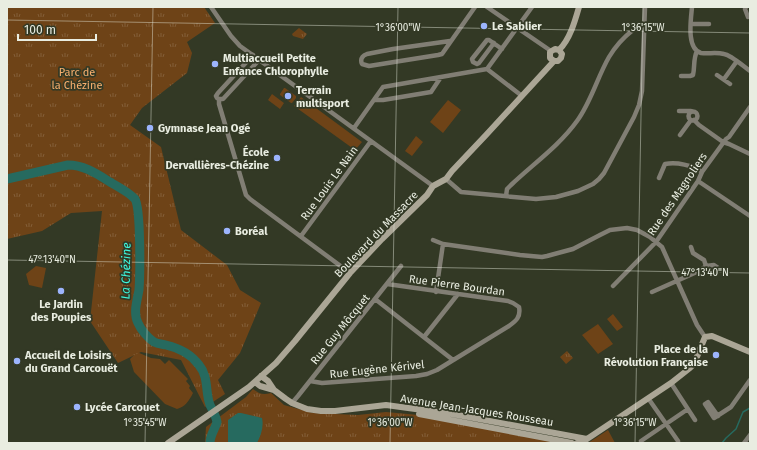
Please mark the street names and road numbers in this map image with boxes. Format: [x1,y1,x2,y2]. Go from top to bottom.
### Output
street label: Rue Louis Le Nain [298,144,361,223]
street label: Rue des Magnoliers [645,150,710,238]
street label: Boulevard du Massacre [332,189,421,280]
street label: Rue Pierre Bourdan [408,272,506,299]
street label: Rue Guy Môcquet [308,292,373,367]
street label: Rue Eugène Kérivel [329,358,425,381]
street label: Avenue Jean-Jacques Rousseau [400,392,554,429]

